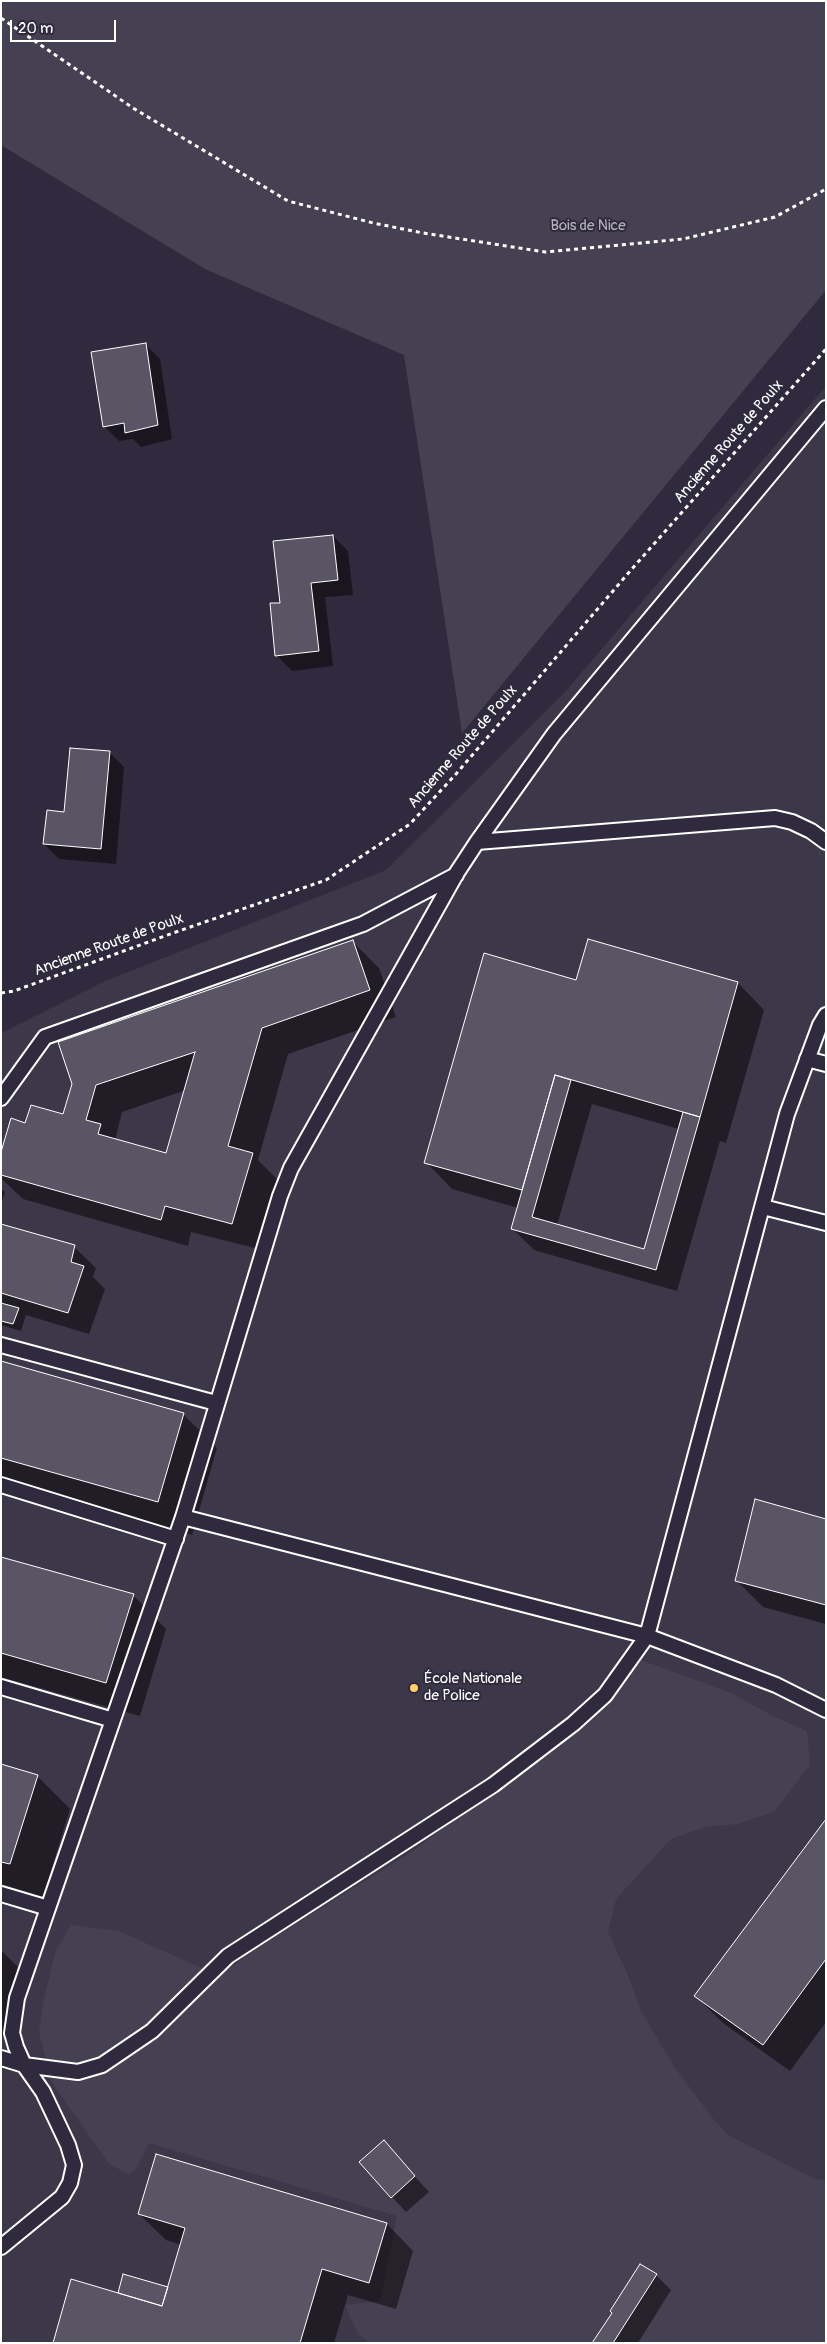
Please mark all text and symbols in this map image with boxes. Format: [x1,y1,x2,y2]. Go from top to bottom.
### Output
scale bar [12,10,119,42]
text: 20 m [18,19,53,38]
park label: Bois de Nice [550,217,626,235]
street label: Ancienne Route de Poulx [671,377,787,507]
street label: Ancienne Route de Poulx [405,682,521,812]
street label: Ancienne Route de Poulx [32,910,186,980]
place label: École Nationale de Police [424,1670,522,1705]
marker: École Nationale de Police [408,1682,420,1694]

